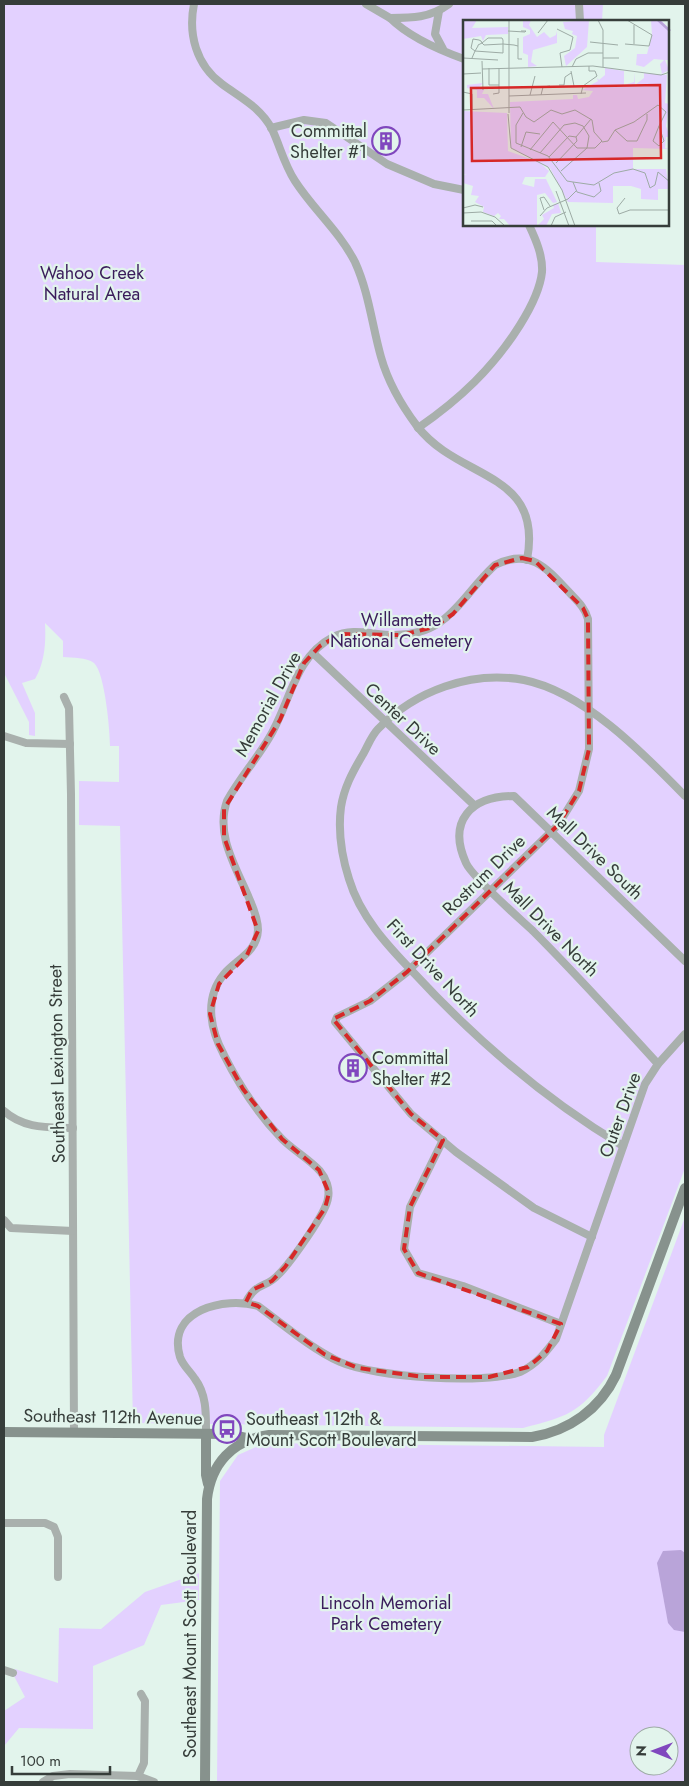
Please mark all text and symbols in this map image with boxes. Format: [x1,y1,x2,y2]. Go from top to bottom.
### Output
inset map [463,20,669,226]
place label: Committal Shelter #1 [290,118,367,165]
building icon: Committal Shelter #1 [371,126,401,156]
park label: Wahoo Creek Natural Area [40,260,144,307]
park label: Willamette National Cemetery [330,607,472,654]
street label: Memorial Drive [228,647,308,761]
street label: Center Drive [359,677,447,761]
street label: Mall Drive South [541,800,649,906]
street label: Rostrum Drive [437,829,531,921]
street label: Mall Drive North [497,875,605,983]
street label: First Drive North [381,913,485,1023]
street label: Southeast Lexington Street [42,964,72,1164]
place label: Committal Shelter #2 [372,1045,451,1092]
building icon: Committal Shelter #2 [338,1053,368,1083]
street label: Outer Drive [593,1069,647,1161]
street label: Southeast 112th Avenue [23,1402,203,1432]
place label: Southeast 112th & Mount Scott Boulevard [246,1406,417,1453]
bus stop icon: Southeast 112th & Mount Scott Boulevard [212,1414,242,1444]
street label: Southeast Mount Scott Boulevard [177,1510,203,1758]
park label: Lincoln Memorial Park Cemetery [320,1590,452,1637]
north arrow [629,1726,679,1776]
scale bar [12,1744,110,1776]
text: N [631,1745,651,1757]
text: 100 m [20,1750,61,1772]

